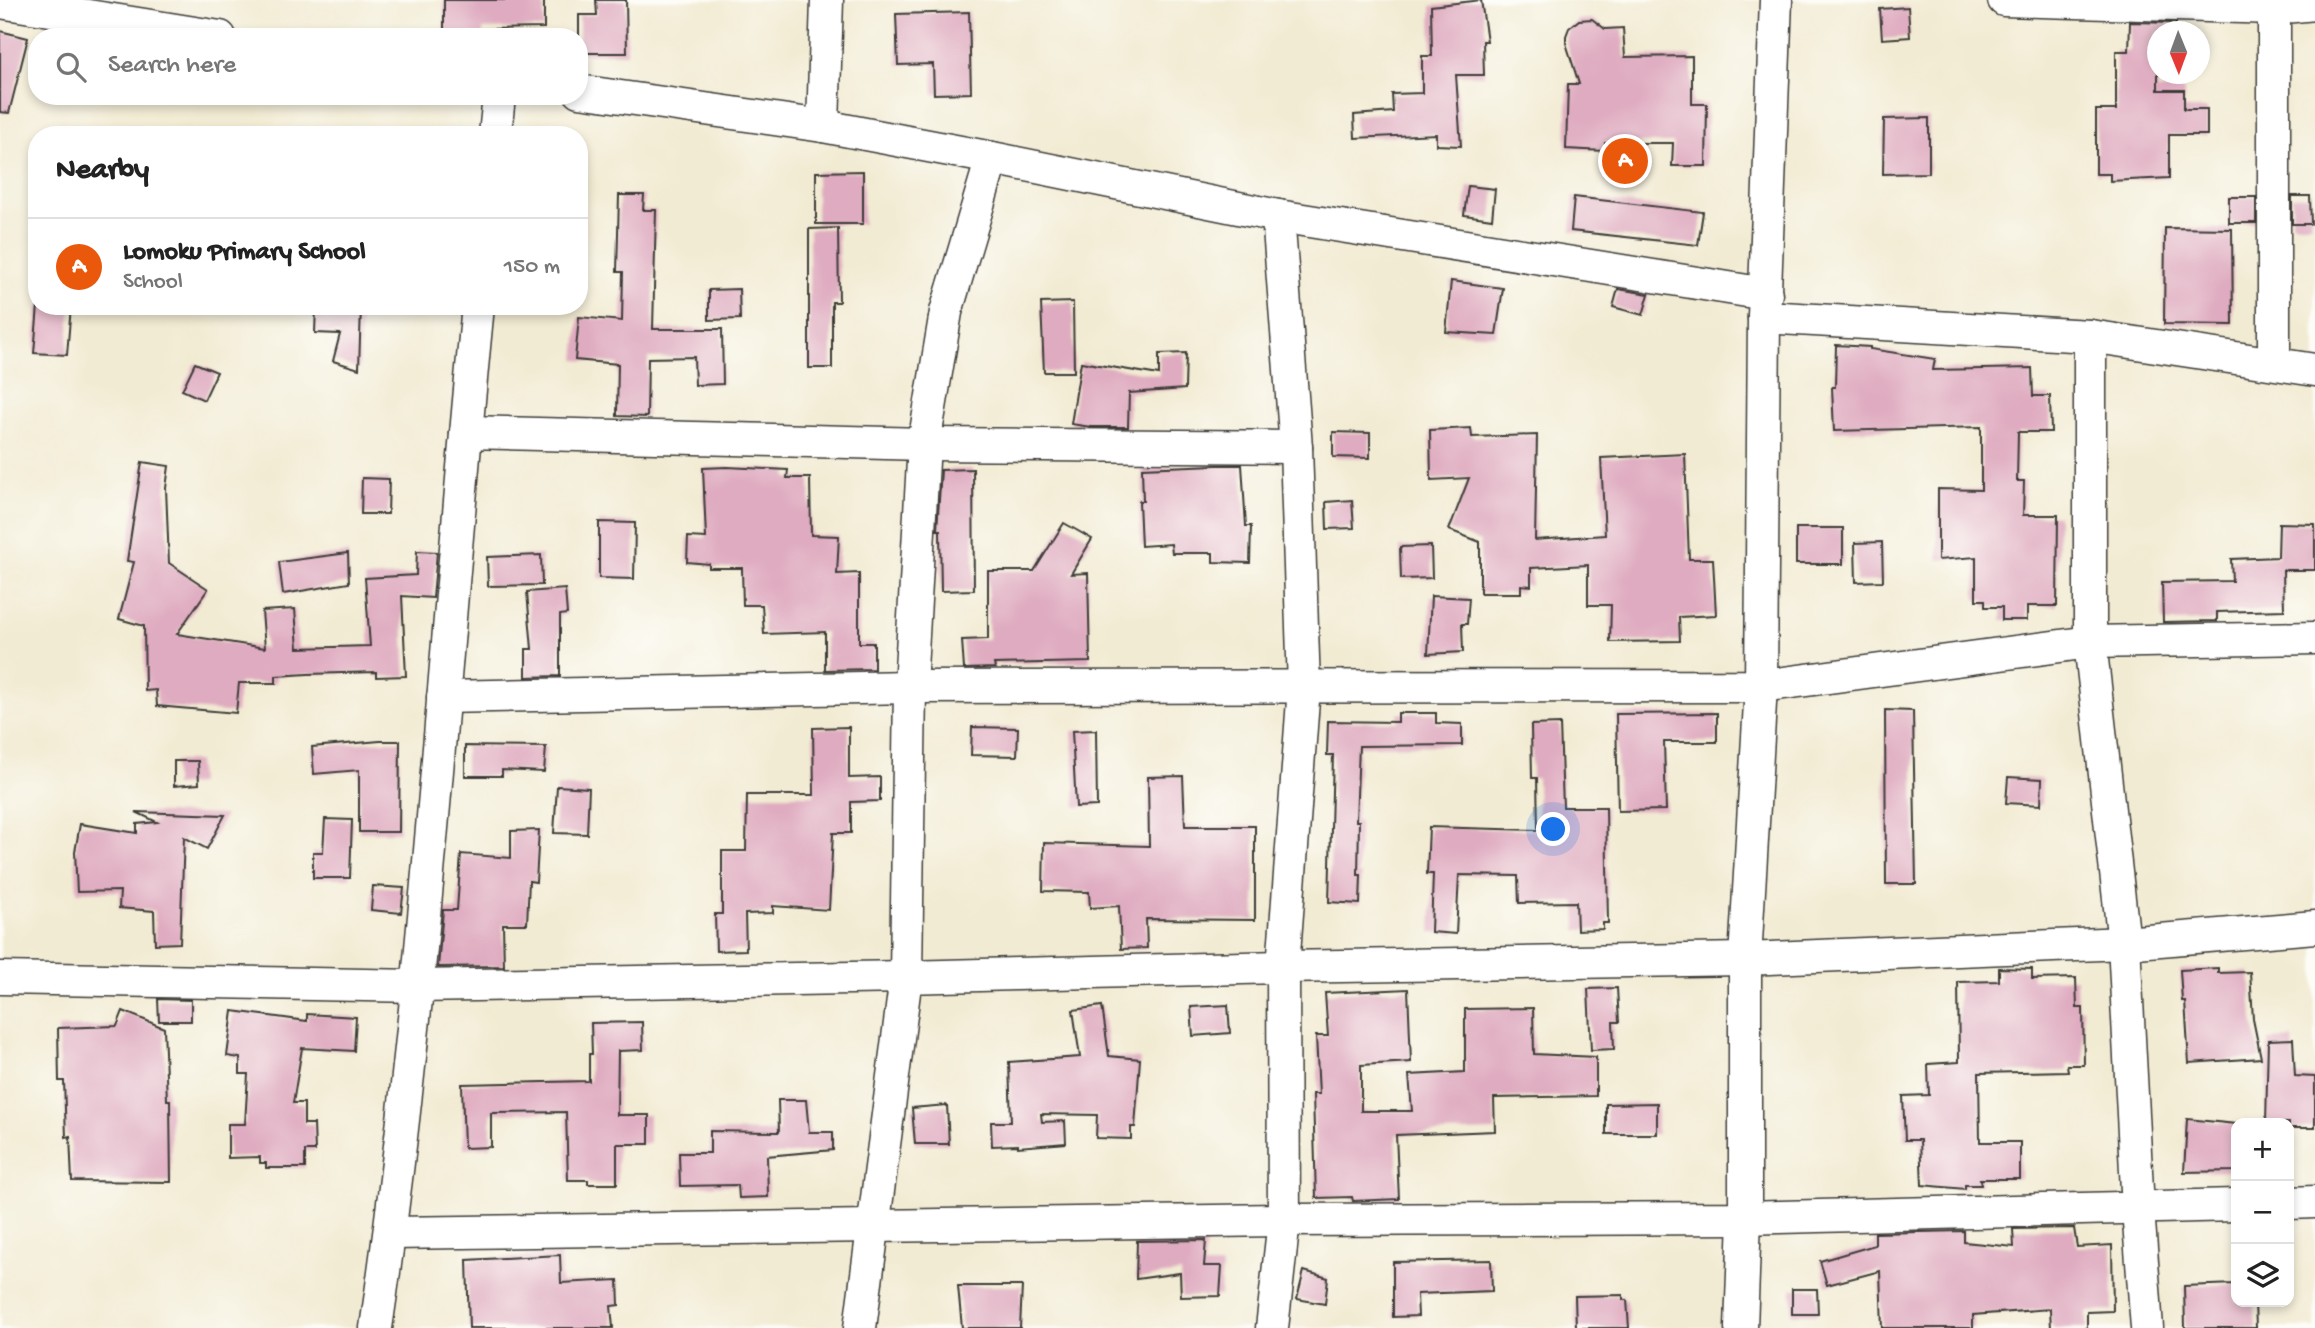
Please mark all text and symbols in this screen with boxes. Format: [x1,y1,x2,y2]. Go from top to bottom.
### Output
north arrow [2147,21,2210,84]
search box [28,28,588,105]
icon: search [52,48,90,86]
text: Search here [108,51,236,82]
pin: A [1602,135,1648,187]
text: Nearby [56,154,149,189]
text: Lomoku Primary School [123,238,366,269]
text: A [72,254,86,281]
text: 150 m [504,254,560,281]
text: School [123,269,183,296]
your location [1536,812,1570,846]
map controls [2231,1118,2294,1307]
button: + [2231,1118,2294,1181]
button: − [2231,1181,2294,1244]
button: layers [2231,1244,2294,1307]

